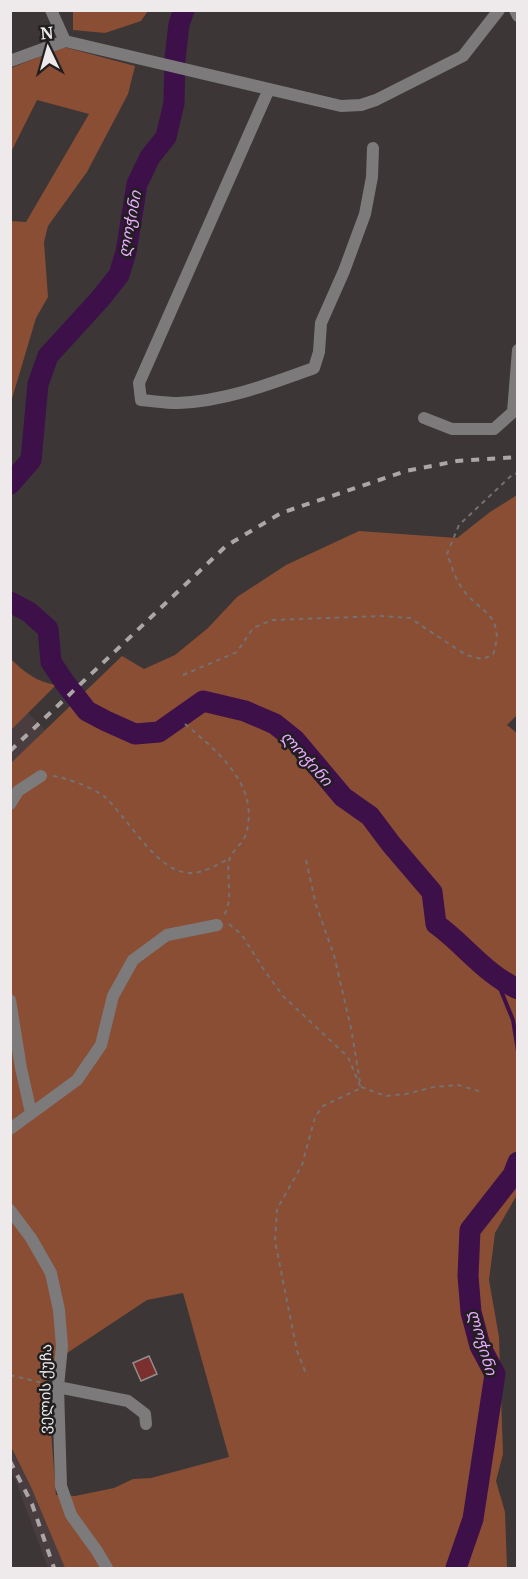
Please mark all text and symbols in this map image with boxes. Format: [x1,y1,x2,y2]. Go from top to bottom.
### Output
north arrow [18,18,78,78]
text: N [40,23,54,44]
water label: ლოჭინი [113,188,145,259]
water label: ლოჭინი [277,726,338,790]
water label: ლოჭინი [464,1307,502,1378]
street label: ველის ქუჩა [35,1344,55,1434]

